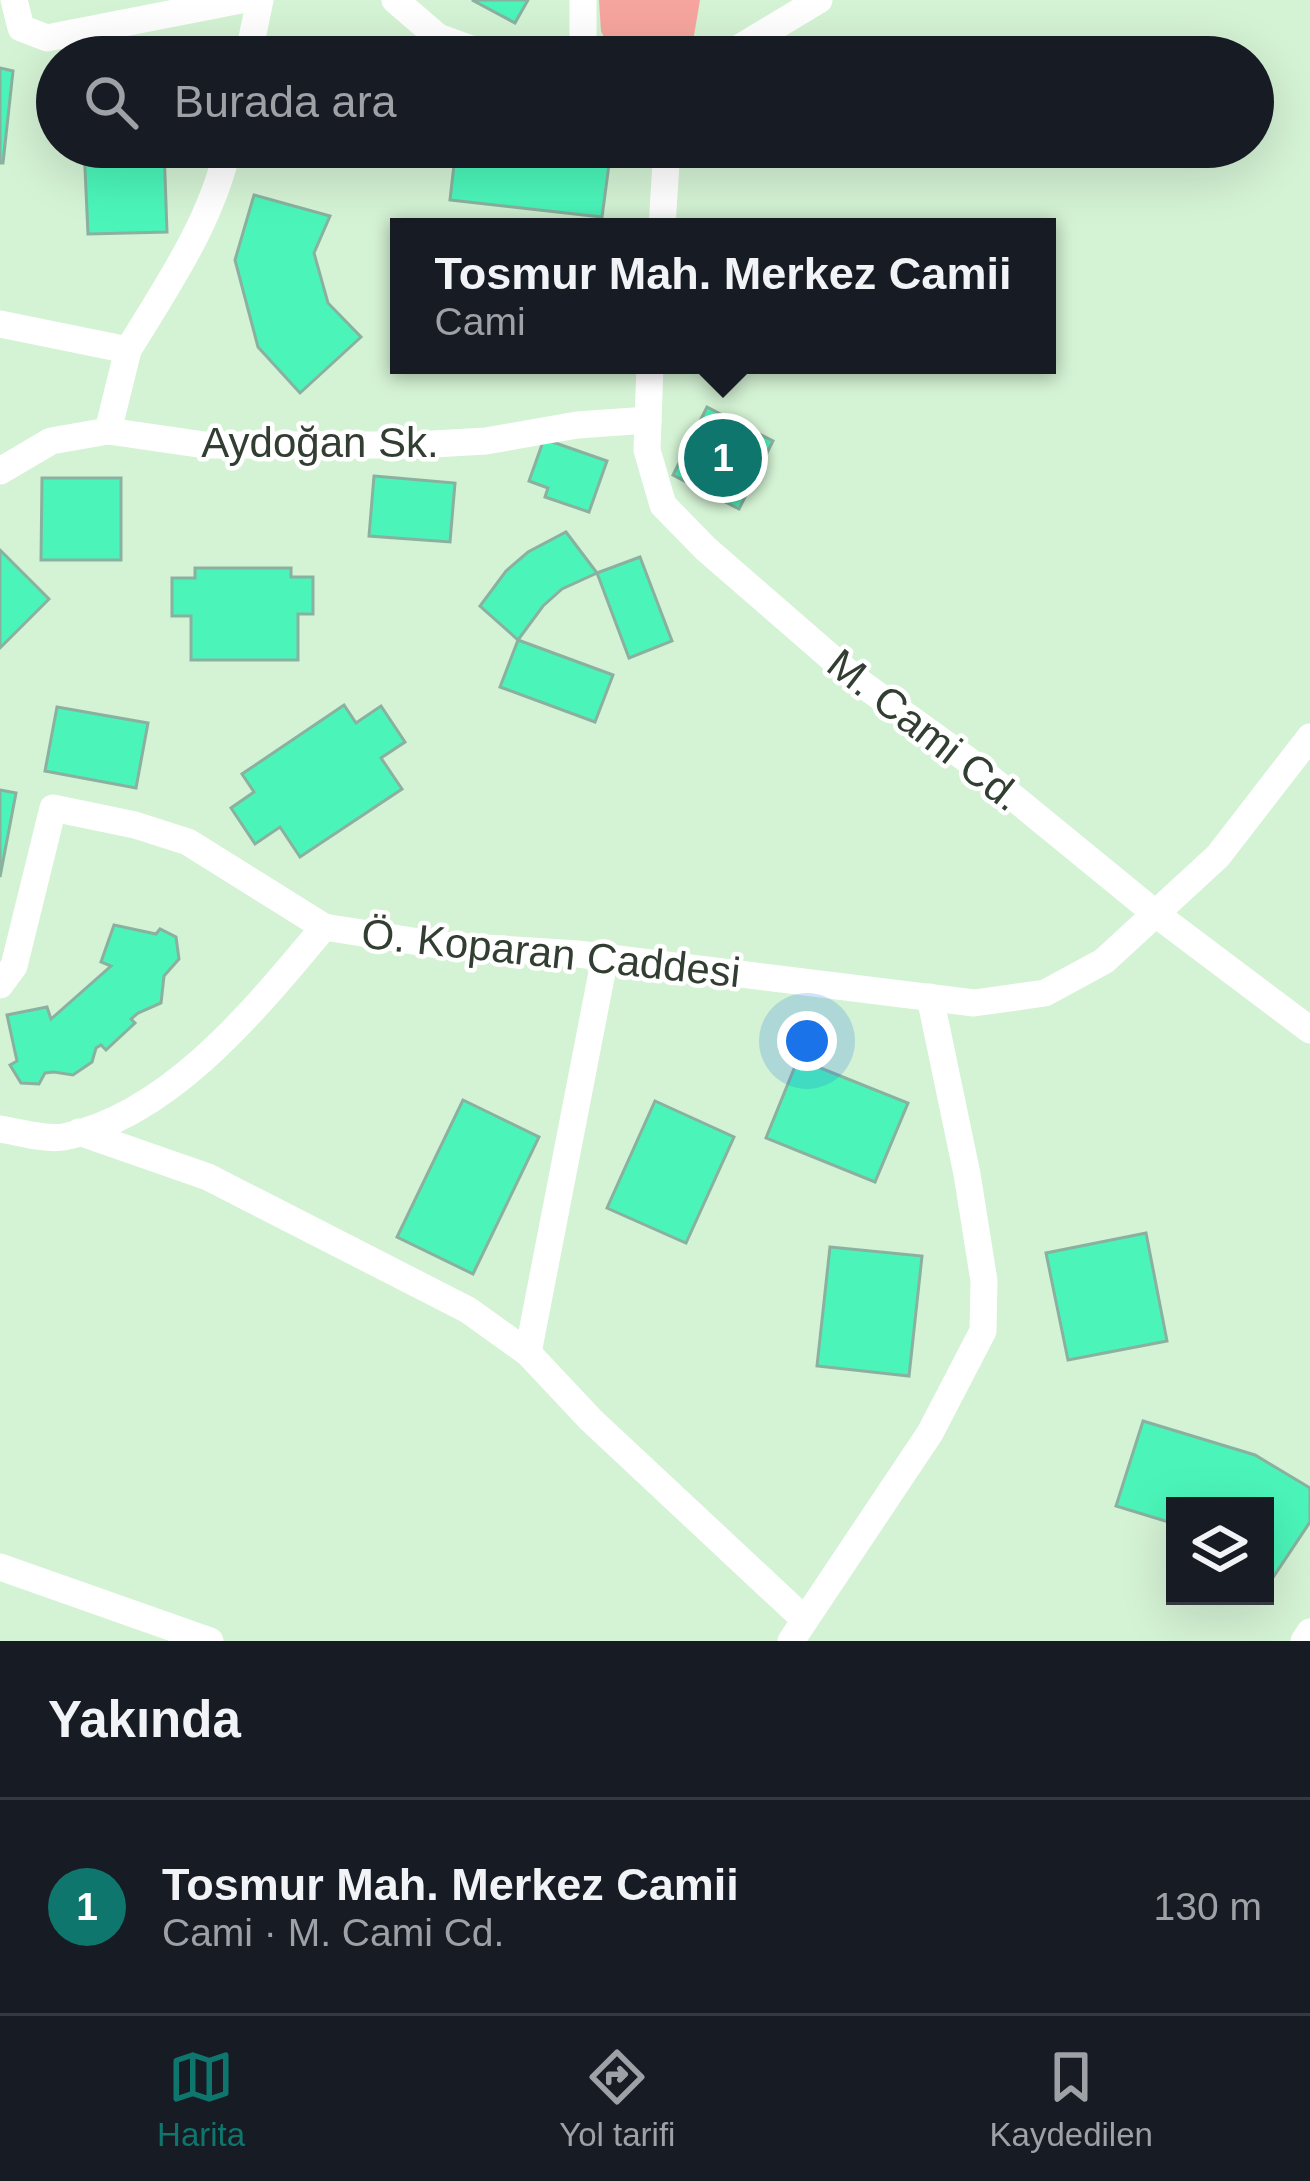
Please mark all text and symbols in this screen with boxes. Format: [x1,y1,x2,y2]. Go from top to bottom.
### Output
search box [36,36,1274,168]
icon: search [78,69,144,135]
text: Burada ara [174,76,397,127]
popup [390,218,1056,374]
text: Tosmur Mah. Merkez Camii [435,248,1011,299]
text: Cami [435,300,526,343]
pin: 1 [684,413,762,503]
street label: Aydoğan Sk. [201,419,439,466]
street label: M. Cami Cd. [819,640,1031,820]
street label: Ö. Koparan Caddesi [359,910,743,996]
your location [777,1011,837,1071]
map controls [1166,1497,1274,1605]
button: layers [1166,1497,1274,1605]
text: Yakında [48,1691,241,1748]
text: Tosmur Mah. Merkez Camii [162,1859,739,1910]
text: 1 [76,1885,98,1928]
text: 130 m [1154,1885,1262,1928]
text: Cami · M. Cami Cd. [162,1911,504,1954]
tab: Harita [157,2044,245,2154]
tab: Yol tarifi [559,2044,675,2154]
tab: Kaydedilen [990,2044,1153,2154]

